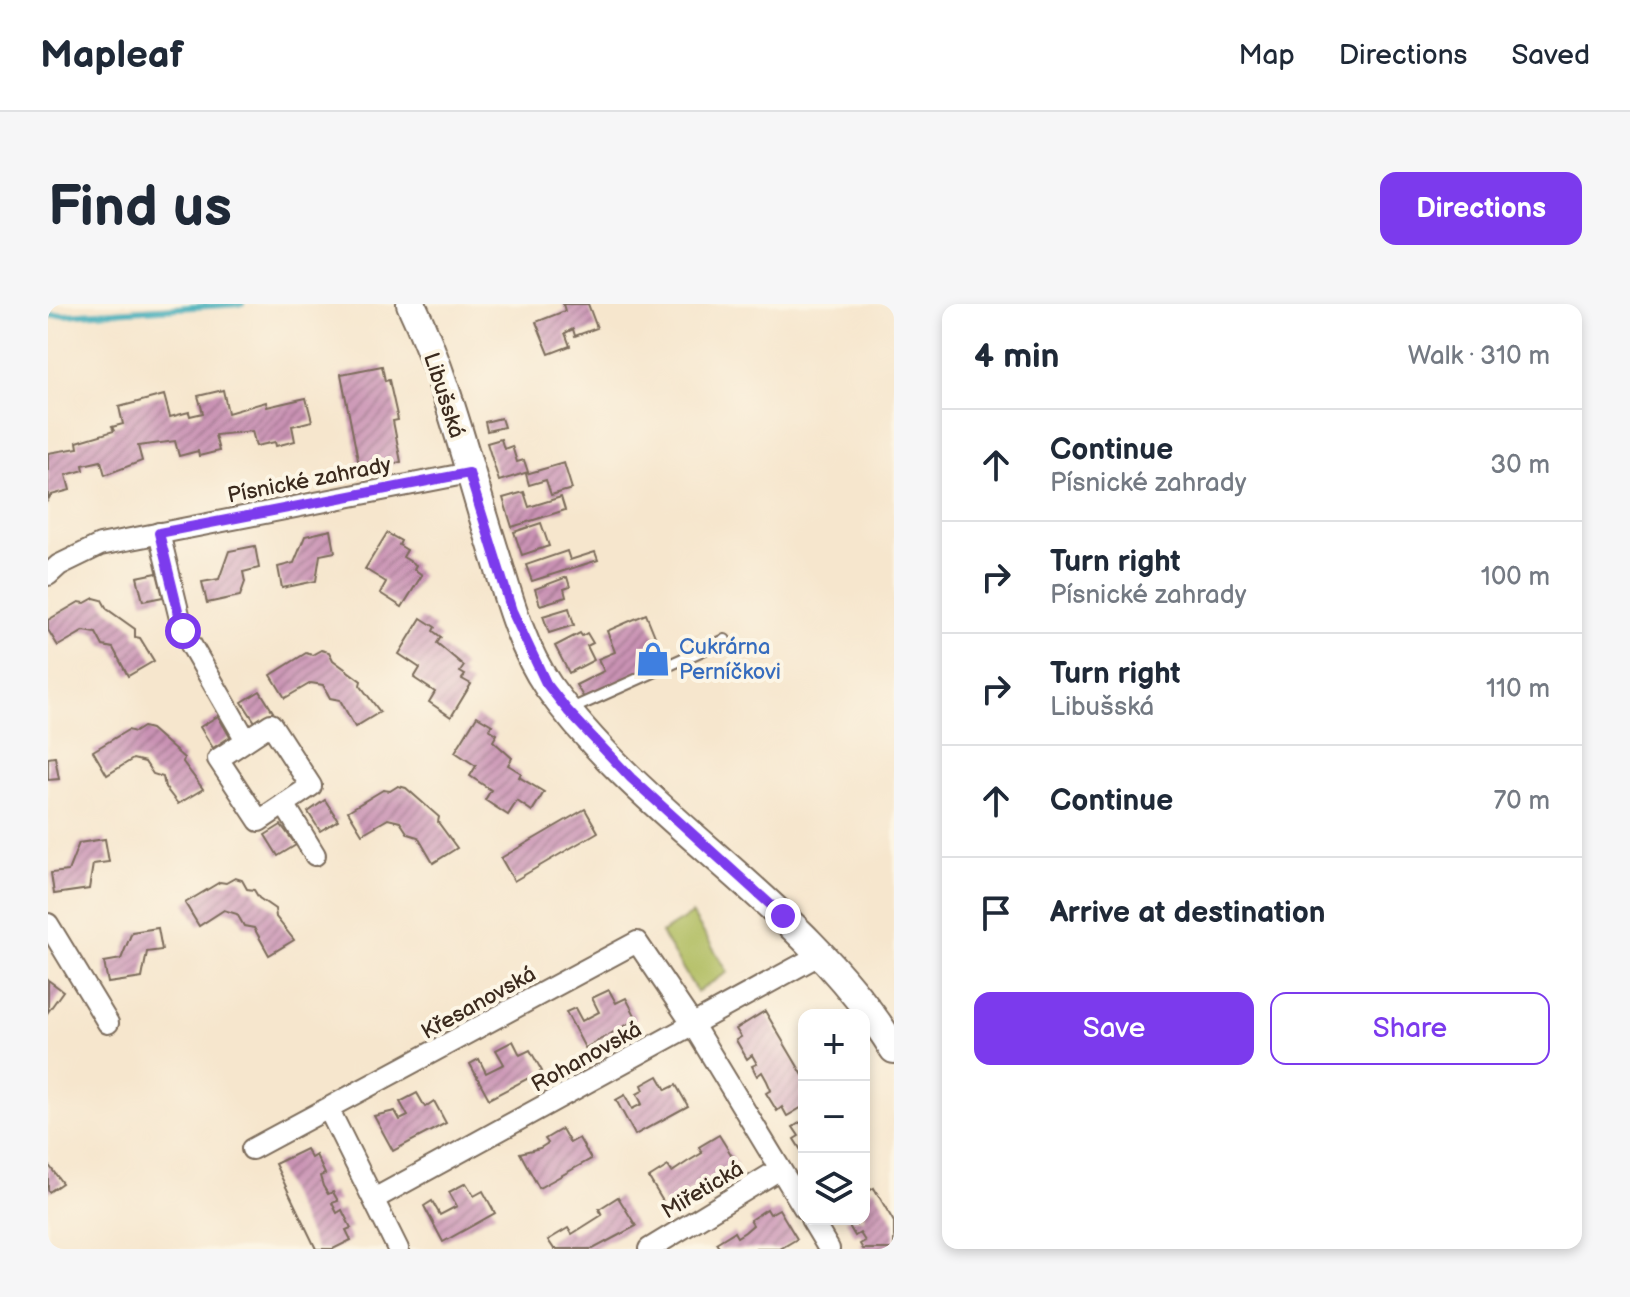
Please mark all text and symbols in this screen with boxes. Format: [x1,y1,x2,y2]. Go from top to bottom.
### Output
text: Mapleaf [40,33,184,78]
text: Map [1238,39,1295,72]
text: Directions [1339,39,1467,72]
text: Saved [1511,39,1590,72]
button: Directions [1380,172,1582,245]
text: Find us [48,175,232,242]
text: 4 min [974,336,1060,377]
text: Walk · 310 m [1408,341,1550,372]
street label: Libušská [417,349,470,442]
text: Continue [1050,432,1173,468]
icon: ahead [974,443,1018,487]
text: 30 m [1490,450,1550,481]
street label: Písnické zahrady [225,451,393,510]
text: Písnické zahrady [1050,468,1246,499]
text: Turn right [1050,544,1181,580]
icon: right [974,555,1018,599]
text: 100 m [1481,562,1550,593]
text: Písnické zahrady [1050,580,1246,611]
route start [165,613,201,649]
place label: Cukrárna Perníčkovi [679,634,781,686]
shop icon: Cukrárna Perníčkovi [634,640,672,678]
text: Turn right [1050,656,1181,692]
icon: right [974,667,1018,711]
text: 110 m [1486,674,1550,705]
text: Libušská [1050,692,1154,723]
icon: ahead [974,779,1018,823]
text: Continue [1050,783,1173,819]
text: 70 m [1493,786,1550,817]
icon: arrive [974,891,1018,935]
text: Arrive at destination [1050,895,1326,931]
route end [765,898,801,934]
street label: Křesanovská [417,961,541,1046]
button: Save [974,992,1254,1065]
button: Share [1270,992,1550,1065]
map controls [798,1009,870,1225]
button: + [798,1009,870,1081]
street label: Rohanovská [527,1016,647,1099]
button: − [798,1081,870,1153]
button: layers [798,1153,870,1225]
street label: Miřetická [657,1155,749,1225]

